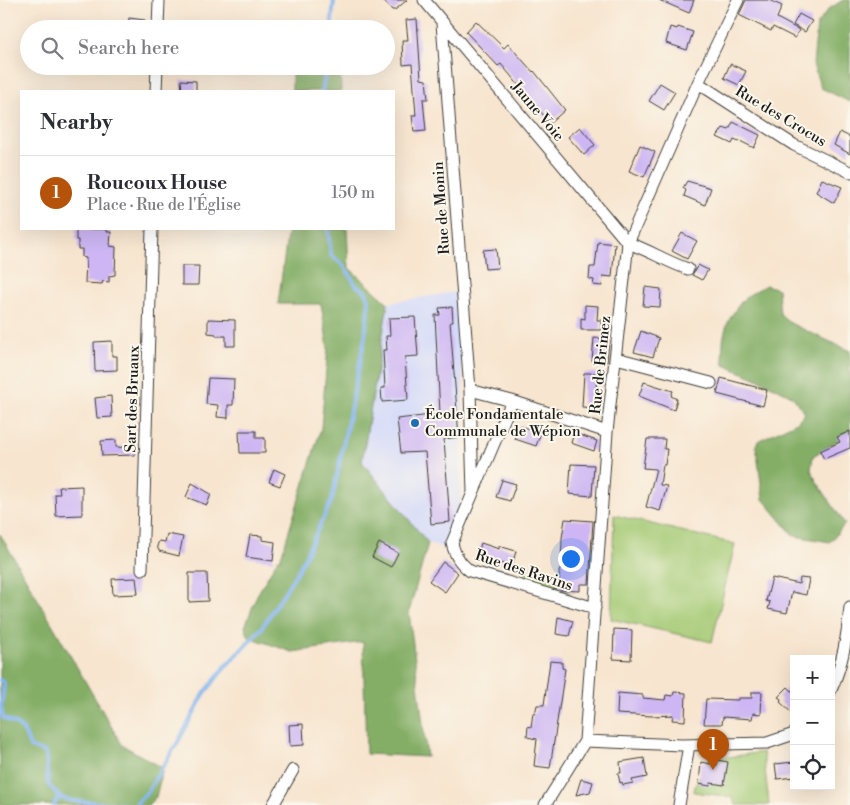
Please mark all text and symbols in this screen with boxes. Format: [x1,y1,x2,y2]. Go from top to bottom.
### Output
search box [20,20,395,75]
icon: search [38,34,66,62]
text: Search here [78,36,179,60]
street label: Jaune Voie [506,77,568,145]
street label: Rue des Crocus [732,82,830,151]
text: Nearby [40,110,113,136]
street label: Rue de Monin [429,161,454,255]
text: Roucoux House [87,171,227,195]
text: 1 [52,183,60,203]
text: 150 m [331,183,375,203]
text: Place · Rue de l'Église [87,195,241,215]
street label: Rue de Brimez [586,315,615,415]
street label: Sart des Bruaux [121,345,144,453]
place label: École Fondamentale Communale de Wépion [425,404,581,441]
marker: École Fondamentale Communale de Wépion [409,417,421,429]
street label: Rue des Ravins [473,546,575,595]
your location [558,546,584,572]
map controls [790,655,835,790]
button: + [790,655,835,700]
button: − [790,700,835,745]
pin: 1 [697,729,729,770]
button: locate [790,745,835,790]

